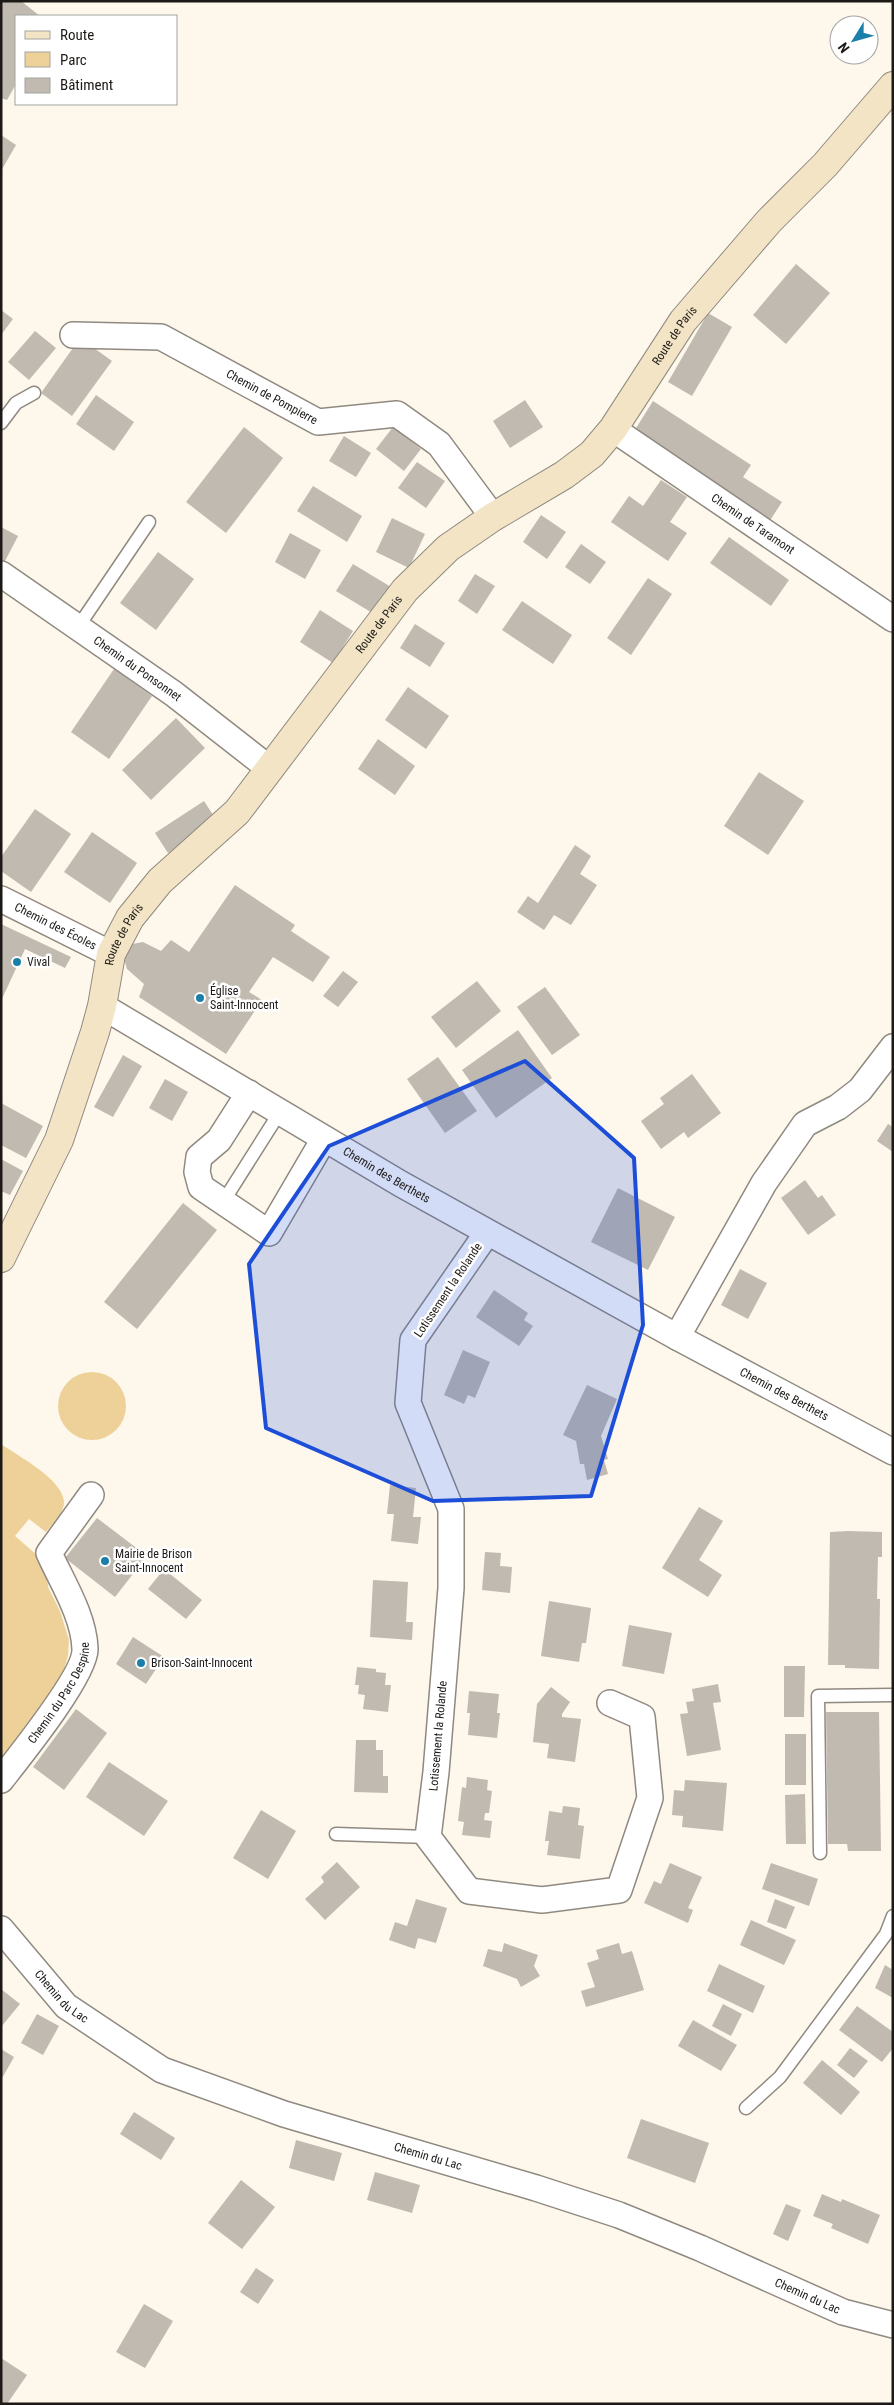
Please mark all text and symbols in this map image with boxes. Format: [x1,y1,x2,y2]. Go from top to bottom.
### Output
legend [15,15,178,105]
north arrow [829,15,879,65]
text: Route [60,26,94,44]
text: N [835,40,853,56]
text: Parc [60,51,87,69]
text: Bâtiment [60,76,113,94]
street label: Route de Paris [649,303,700,368]
street label: Chemin de Pompierre [224,367,320,428]
street label: Chemin de Taramont [708,491,798,557]
street label: Route de Paris [353,593,405,656]
street label: Chemin du Ponsonnet [91,633,184,704]
street label: Chemin des Écoles [12,900,99,953]
street label: Route de Paris [102,901,146,966]
place label: Vival [27,955,50,969]
marker: Vival [11,956,23,968]
place label: Église Saint-Innocent [210,983,279,1012]
marker: Église Saint-Innocent [194,992,206,1004]
street label: Chemin des Berthets [340,1144,433,1206]
street label: Lotissement la Rolande [411,1240,485,1340]
street label: Chemin des Berthets [737,1365,831,1423]
place label: Mairie de Brison Saint-Innocent [115,1547,192,1575]
marker: Mairie de Brison Saint-Innocent [99,1555,111,1567]
street label: Chemin du Parc Despine [25,1641,92,1746]
place label: Brison-Saint-Innocent [151,1656,253,1670]
marker: Brison-Saint-Innocent [135,1657,147,1669]
street label: Lotissement la Rolande [426,1680,450,1792]
street label: Chemin du Lac [32,1967,91,2026]
street label: Chemin du Lac [392,2140,464,2173]
street label: Chemin du Lac [773,2275,843,2317]

